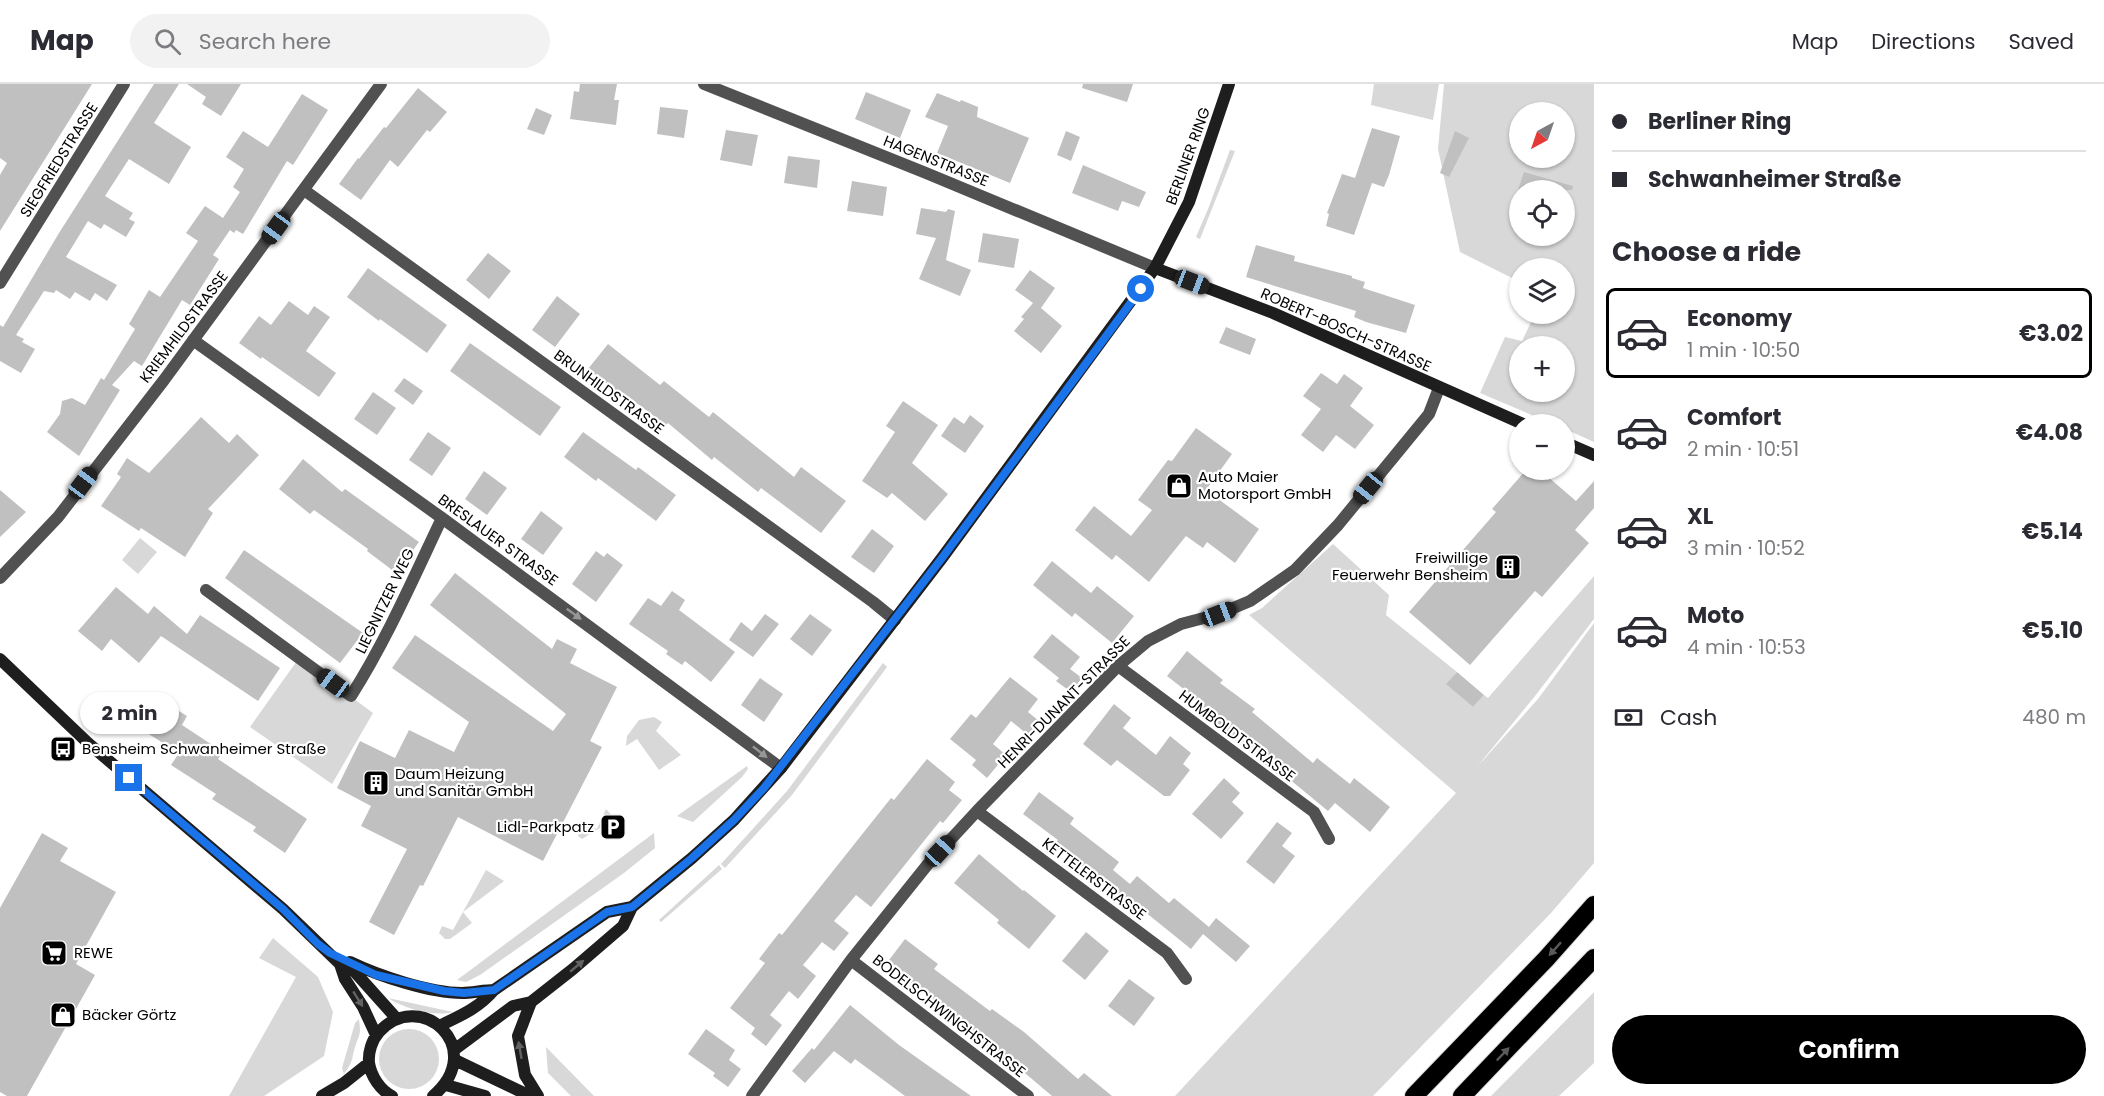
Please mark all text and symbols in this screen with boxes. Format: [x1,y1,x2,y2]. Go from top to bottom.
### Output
search box [130,14,550,68]
text: Map [30,21,94,60]
icon: search [151,25,184,58]
text: Search here [199,26,331,57]
text: Map [1792,27,1838,56]
text: Directions [1871,27,1975,56]
text: Saved [2008,27,2074,56]
street label: SIEGFRIEDSTRASSE [15,98,102,221]
north arrow [1509,102,1575,168]
map controls [1509,102,1575,480]
street label: BERLINER RING [1160,104,1215,208]
text: Berliner Ring [1648,106,1792,137]
street label: HAGENSTRASSE [880,130,992,191]
text: Schwanheimer Straße [1648,164,1901,195]
button: locate [1509,180,1575,246]
car [258,208,294,248]
text: Choose a ride [1612,233,1801,270]
button: layers [1509,258,1575,324]
street label: KRIEMHILDSTRASSE [135,266,233,387]
car [1172,267,1212,297]
route start [1127,275,1154,302]
street label: ROBERT-BOSCH-STRASSE [1258,282,1435,377]
text: Economy [1687,303,1792,334]
icon: car [1615,306,1669,360]
text: €3.02 [2019,318,2083,349]
button: + [1509,336,1575,402]
text: 1 min · 10:50 [1687,336,1800,364]
street label: BRUNHILDSTRASSE [550,344,669,439]
text: Comfort [1687,402,1781,433]
icon: car [1615,405,1669,459]
button: − [1509,414,1575,480]
text: €4.08 [2016,417,2083,448]
text: 2 min · 10:51 [1687,435,1799,463]
car [65,463,101,503]
place label: Auto Maier Motorsport GmbH [1198,466,1331,504]
car [1350,468,1386,508]
shop icon: Auto Maier Motorsport GmbH [1164,471,1194,501]
street label: BRESLAUER STRASSE [434,489,563,590]
text: XL [1687,501,1713,532]
icon: car [1615,504,1669,558]
text: €5.14 [2022,516,2083,547]
text: 3 min · 10:52 [1687,534,1805,562]
street label: LIEGNITZER WEG [350,544,419,657]
place label: Freiwillige Feuerwehr Bensheim [1332,547,1488,585]
building icon: Freiwillige Feuerwehr Bensheim [1493,552,1523,582]
car [1199,599,1239,629]
text: Moto [1687,600,1744,631]
icon: car [1615,603,1669,657]
one-way arrow [565,608,581,620]
text: €5.10 [2022,615,2083,646]
street label: HENRI-DUNANT-STRASSE [993,631,1135,773]
text: 4 min · 10:53 [1687,633,1806,661]
car [313,665,353,701]
street label: HUMBOLDTSTRASSE [1175,685,1300,786]
callout: 2 min [80,691,178,733]
text: 2 min [101,699,158,727]
icon: cash [1612,701,1645,734]
text: Cash [1660,702,1717,733]
text: 480 m [2022,703,2086,731]
bus stop icon: Bensheim Schwanheimer Straße [48,734,78,764]
place label: Bensheim Schwanheimer Straße [82,738,326,759]
one-way arrow [752,746,767,758]
place label: Daum Heizung und Sanitär GmbH [395,763,533,801]
route end [115,764,142,791]
building icon: Daum Heizung und Sanitär GmbH [361,768,391,798]
parking icon: Lidl-Parkpatz [598,812,628,842]
place label: Lidl-Parkpatz [497,816,594,837]
car [921,832,959,870]
street label: KETTELERSTRASSE [1038,832,1151,925]
supermarket icon: REWE [39,938,69,968]
one-way arrow [1549,941,1562,956]
place label: REWE [74,942,113,963]
street label: BODELSCHWINGHSTRASSE [868,949,1030,1082]
one-way arrow [569,960,584,973]
one-way arrow [352,991,363,1008]
shop icon: Bäcker Görtz [48,1000,78,1030]
place label: Bäcker Görtz [82,1004,176,1025]
button: Confirm [1612,1015,2086,1084]
one-way arrow [516,1040,525,1059]
one-way arrow [1495,1047,1509,1061]

